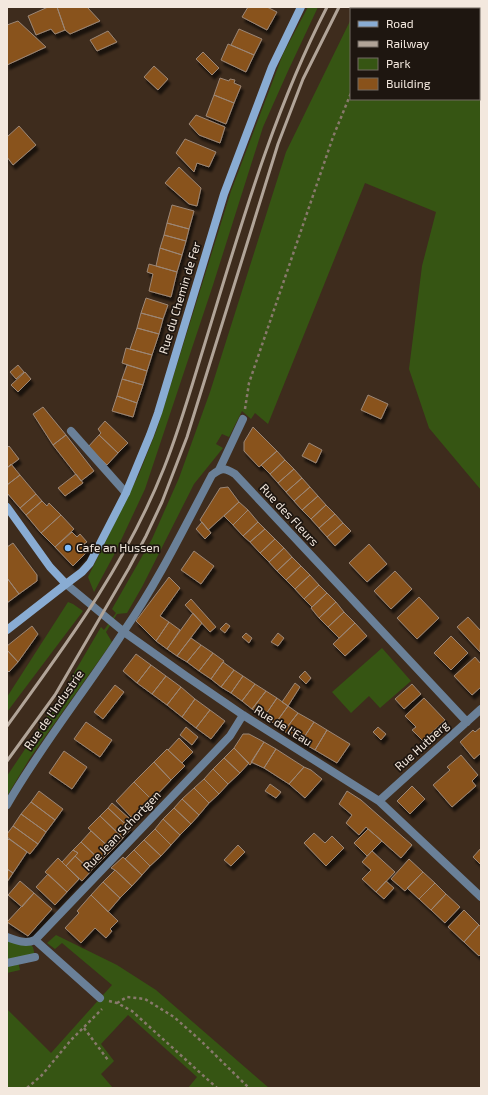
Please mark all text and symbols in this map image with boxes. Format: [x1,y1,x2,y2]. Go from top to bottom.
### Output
legend [350,8,480,100]
text: Road [386,16,414,30]
text: Railway [386,36,430,50]
text: Park [386,56,411,70]
text: Building [386,76,431,90]
street label: Rue du Chemin de Fer [155,240,203,356]
street label: Rue des Fleurs [257,480,322,548]
place label: Cafe an Hussen [76,540,160,554]
marker: Cafe an Hussen [63,543,73,553]
street label: Rue de l'Industrie [21,667,86,752]
street label: Rue de l'Eau [252,702,315,748]
street label: Rue Hutberg [392,717,451,773]
street label: Rue Jean Schortgen [80,787,163,873]

